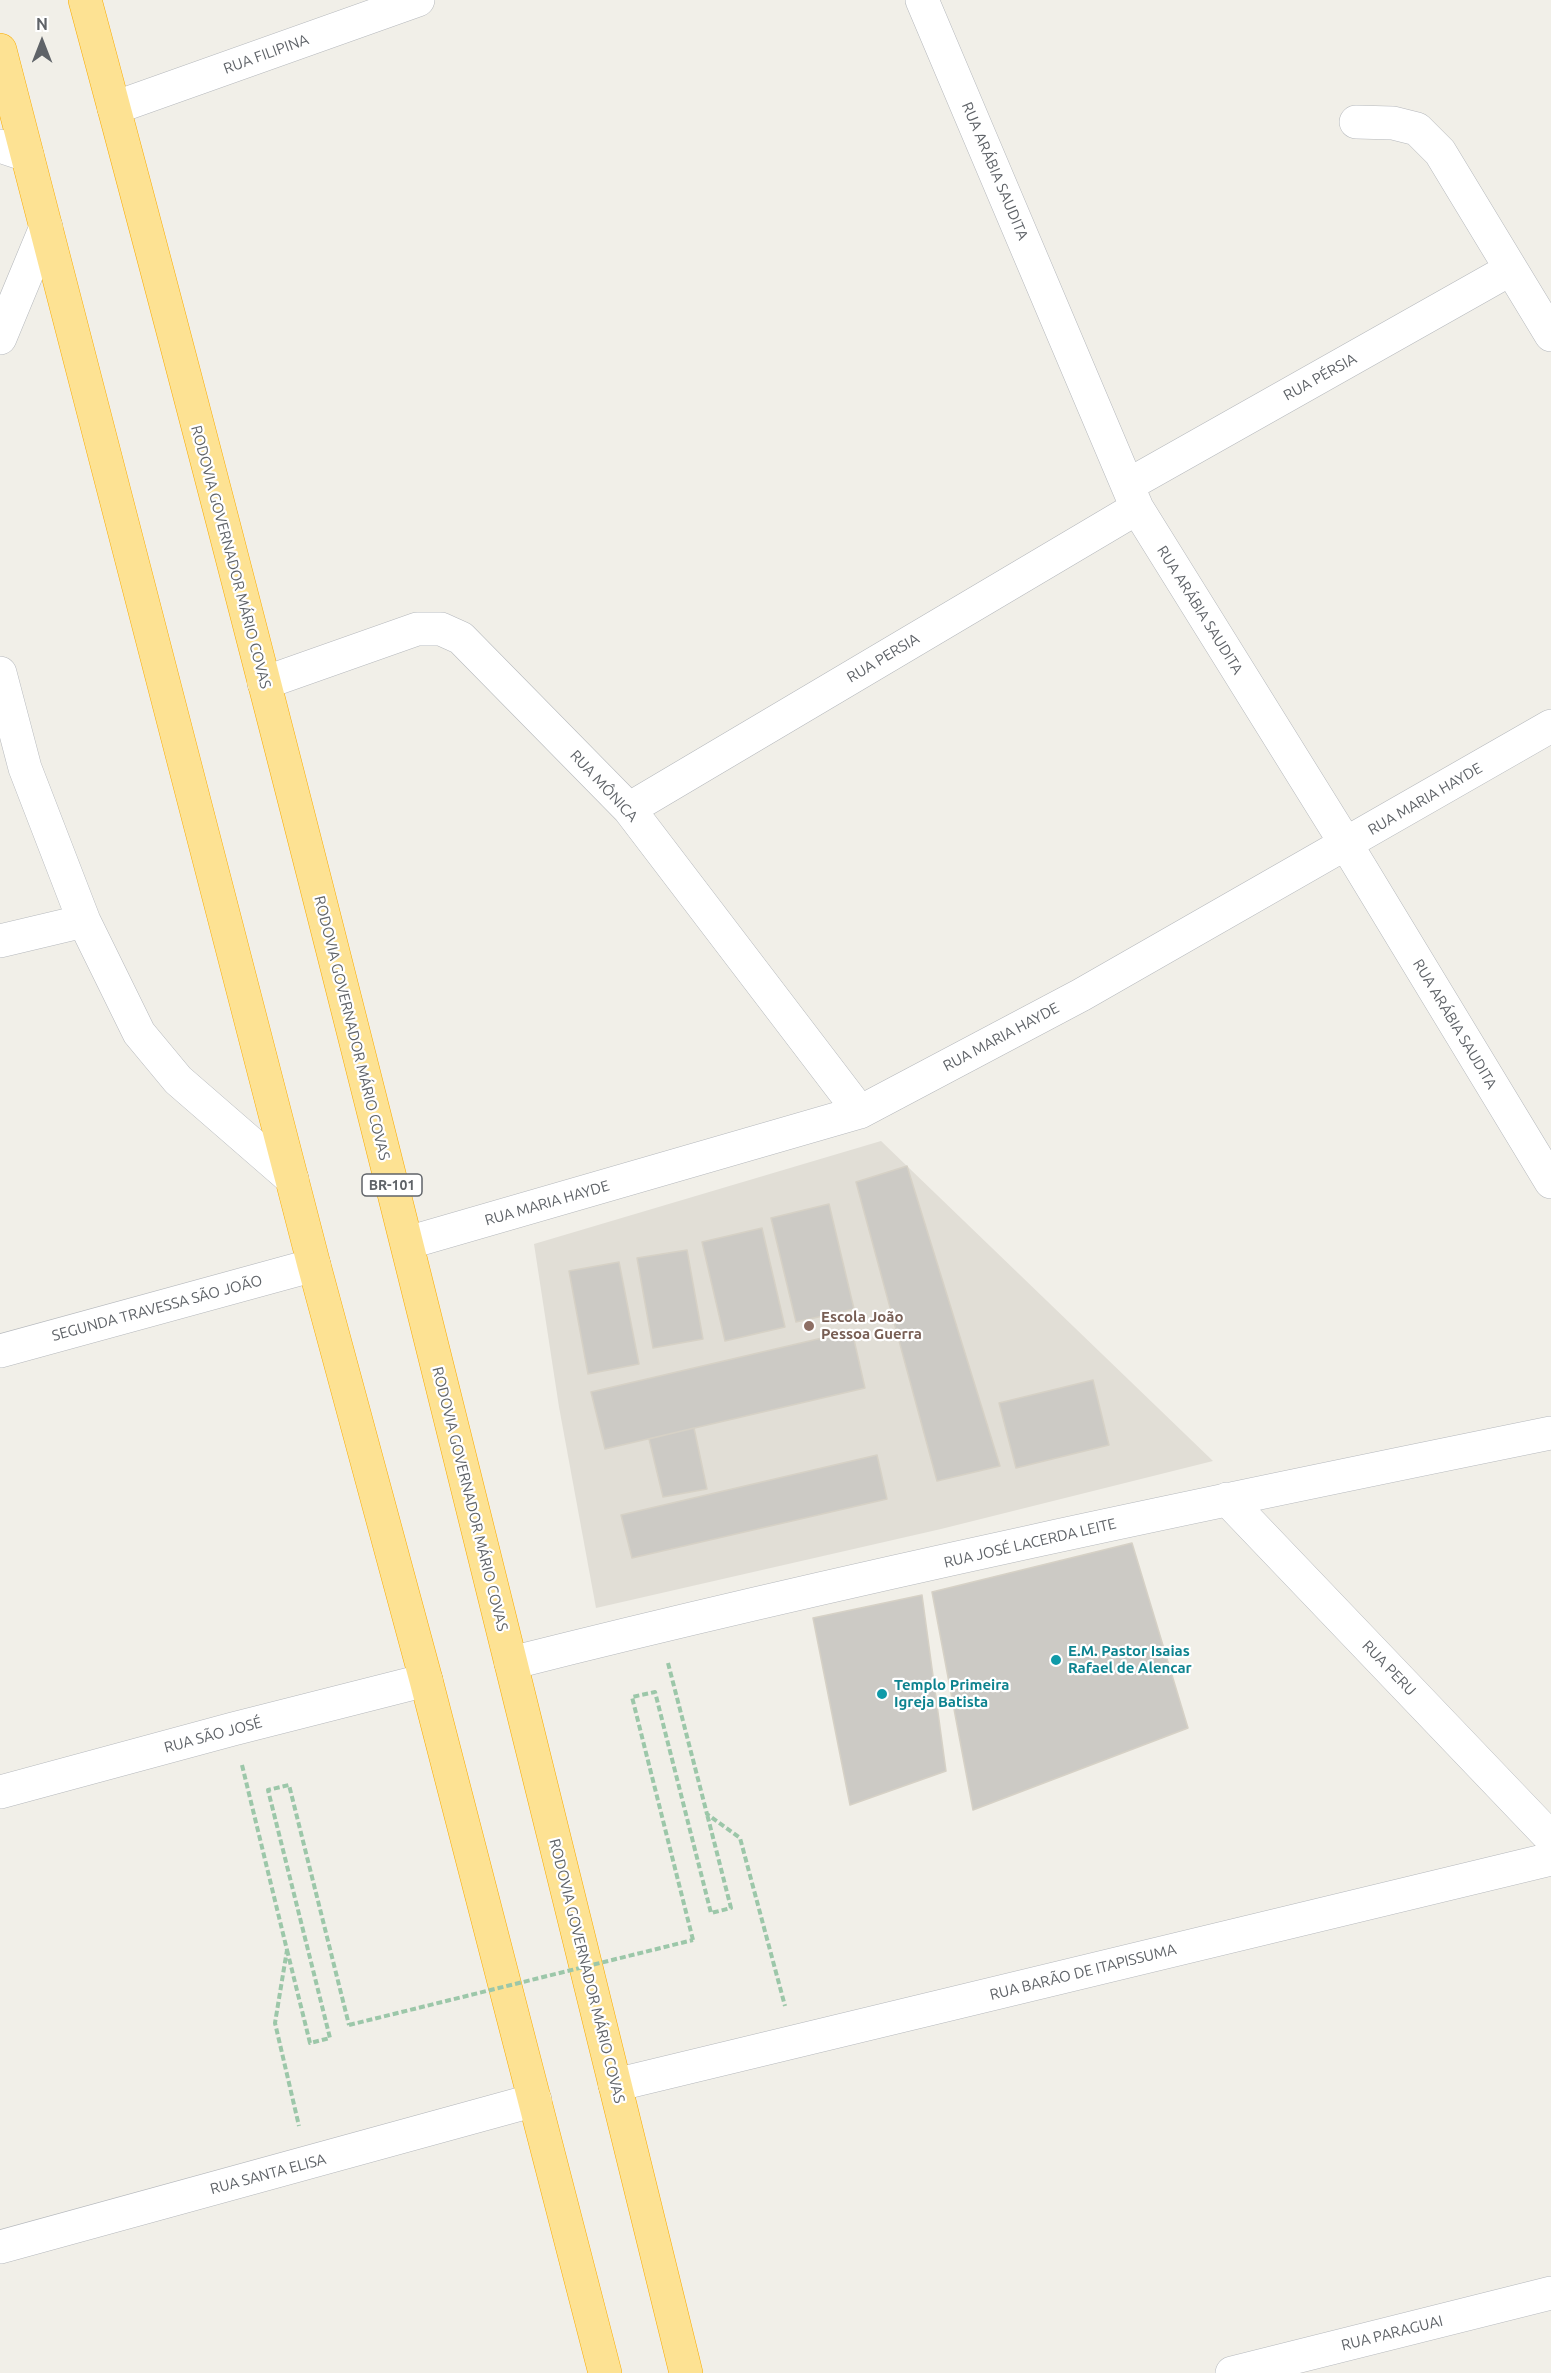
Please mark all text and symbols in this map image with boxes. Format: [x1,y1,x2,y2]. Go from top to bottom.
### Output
north arrow [12,12,72,72]
text: N [36,15,48,33]
street label: RUA FILIPINA [221,30,311,78]
street label: RUA ARÁBIA SAUDITA [958,99,1032,243]
street label: RUA PÉRSIA [1280,350,1360,404]
street label: RODOVIA GOVERNADOR MÁRIO COVAS [187,423,275,691]
street label: RUA ARÁBIA SAUDITA [1153,542,1247,678]
street label: RUA PERSIA [844,629,922,687]
street label: RUA MÔNICA [566,746,642,826]
street label: RUA MARIA HAYDE [1365,759,1485,839]
street label: RODOVIA GOVERNADOR MÁRIO COVAS [310,894,394,1162]
street label: RUA ARÁBIA SAUDITA [1409,956,1501,1092]
street label: RUA MARIA HAYDE [940,999,1062,1075]
road number: BR-101 [362,1174,422,1196]
street label: RUA MARIA HAYDE [483,1177,611,1229]
street label: SEGUNDA TRAVESSA SÃO JOÃO [50,1271,264,1345]
place label: Escola João Pessoa Guerra [821,1308,922,1343]
marker: Escola João Pessoa Guerra [802,1319,816,1333]
street label: RODOVIA GOVERNADOR MÁRIO COVAS [428,1365,512,1633]
street label: RUA JOSÉ LACERDA LEITE [942,1514,1118,1572]
street label: RUA PERU [1358,1637,1420,1699]
place label: E.M. Pastor Isaias Rafael de Alencar [1068,1642,1192,1677]
marker: E.M. Pastor Isaias Rafael de Alencar [1049,1653,1063,1667]
place label: Templo Primeira Igreja Batista [894,1676,1009,1711]
marker: Templo Primeira Igreja Batista [875,1687,889,1701]
street label: RUA SÃO JOSÉ [162,1713,264,1757]
street label: RODOVIA GOVERNADOR MÁRIO COVAS [545,1837,629,2105]
street label: RUA BARÃO DE ITAPISSUMA [988,1940,1178,2004]
street label: RUA SANTA ELISA [208,2150,328,2198]
street label: RUA PARAGUAI [1339,2312,1445,2354]

